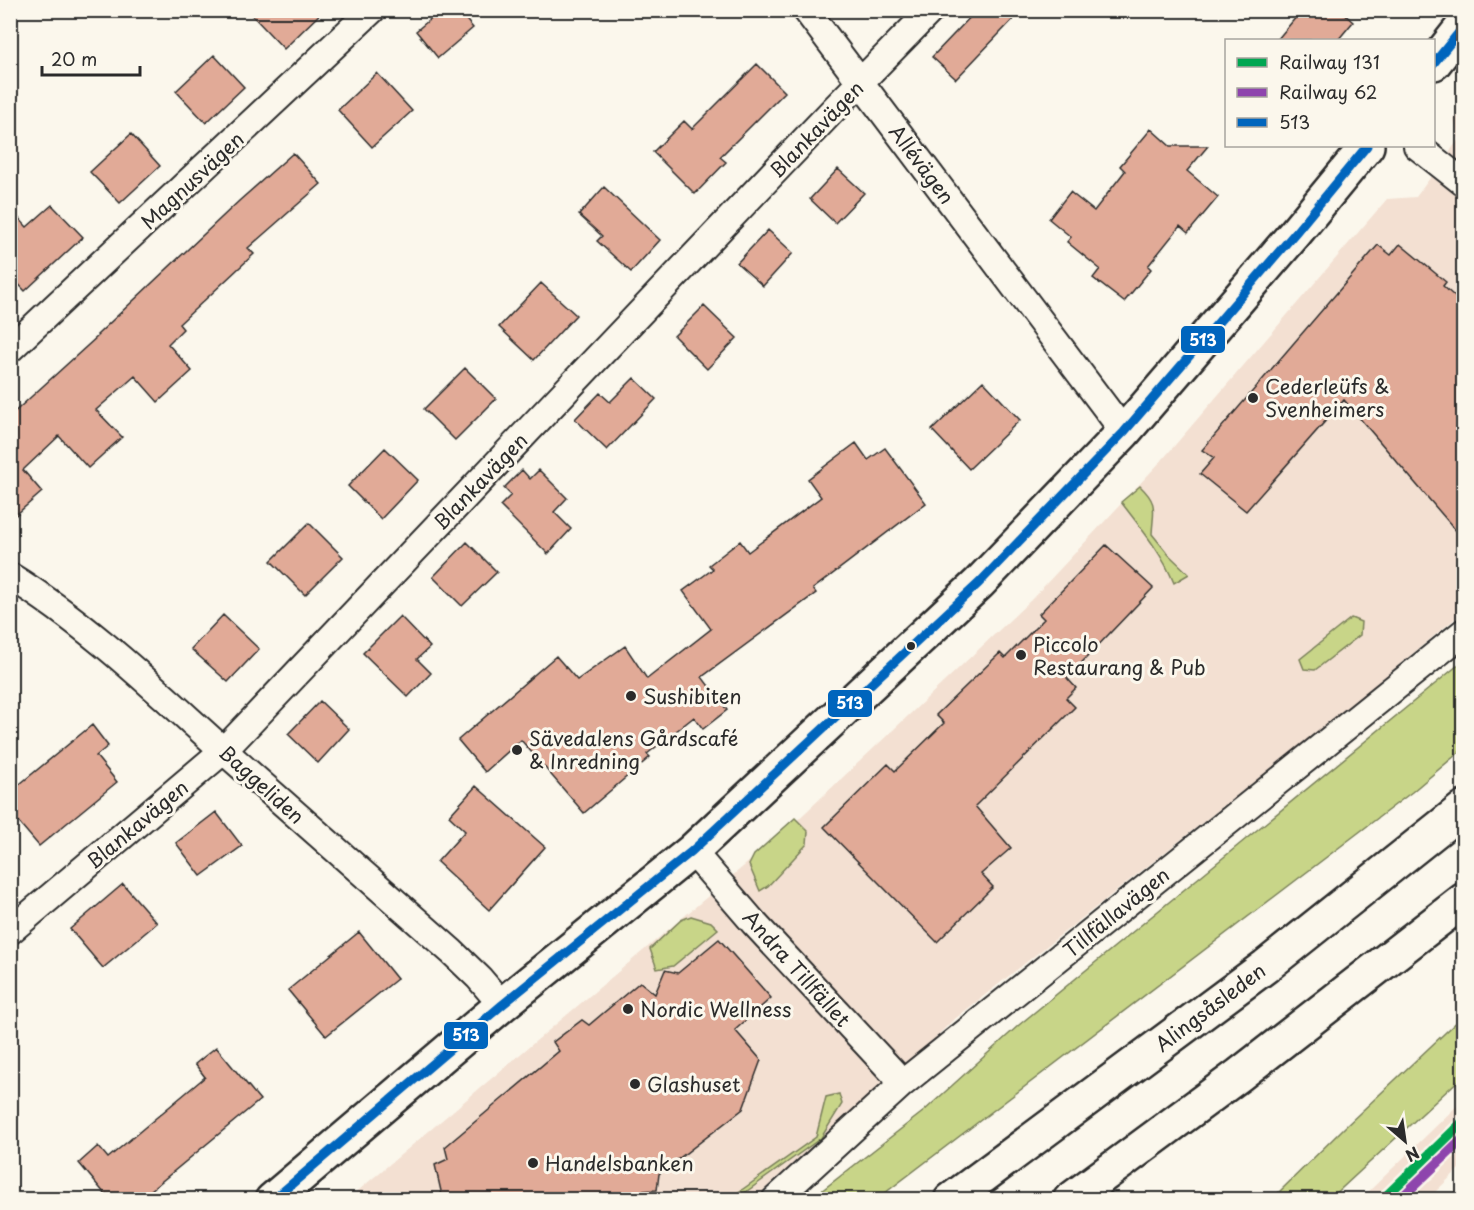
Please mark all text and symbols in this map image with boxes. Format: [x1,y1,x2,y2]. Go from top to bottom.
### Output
scale bar [42,39,140,77]
legend [1225,39,1435,147]
text: 20 m [51,45,97,72]
text: Railway 131 [1279,48,1380,75]
street label: Blankavägen [762,74,870,184]
text: Railway 62 [1279,78,1377,105]
text: 513 [1279,108,1310,135]
street label: Allévägen [882,118,962,210]
street label: Magnusvägen [134,124,250,236]
line badge: 513 [1180,325,1226,354]
text: 513 [1189,327,1217,351]
place label: Cederleüfs & Svenheimers [1265,371,1389,424]
marker: Cederleüfs & Svenheimers [1246,391,1260,405]
street label: Blankavägen [426,426,534,536]
place label: Piccolo Restaurang & Pub [1033,629,1206,682]
unlabelled marker [905,640,917,652]
marker: Piccolo Restaurang & Pub [1014,648,1028,662]
place label: Sushibiten [643,681,742,711]
marker: Sushibiten [624,689,638,703]
line badge: 513 [827,689,873,718]
text: 513 [836,690,864,714]
place label: Sävedalens Gårdscafé & Inredning [529,723,738,776]
street label: Baggeliden [213,737,311,831]
marker: Sävedalens Gårdscafé & Inredning [510,743,524,757]
street label: Blankavägen [80,772,194,876]
street label: Tillfällavägen [1056,860,1176,964]
street label: Andra Tillfället [736,903,858,1033]
street label: Alingsåsleden [1148,955,1272,1059]
place label: Nordic Wellness [640,994,791,1024]
marker: Nordic Wellness [621,1002,635,1016]
line badge: 513 [443,1021,489,1050]
text: 513 [452,1022,480,1046]
place label: Glashuset [647,1069,741,1099]
marker: Glashuset [628,1077,642,1091]
north arrow [1375,1111,1435,1171]
text: N [1401,1141,1424,1169]
place label: Handelsbanken [545,1148,694,1178]
marker: Handelsbanken [526,1156,540,1170]

